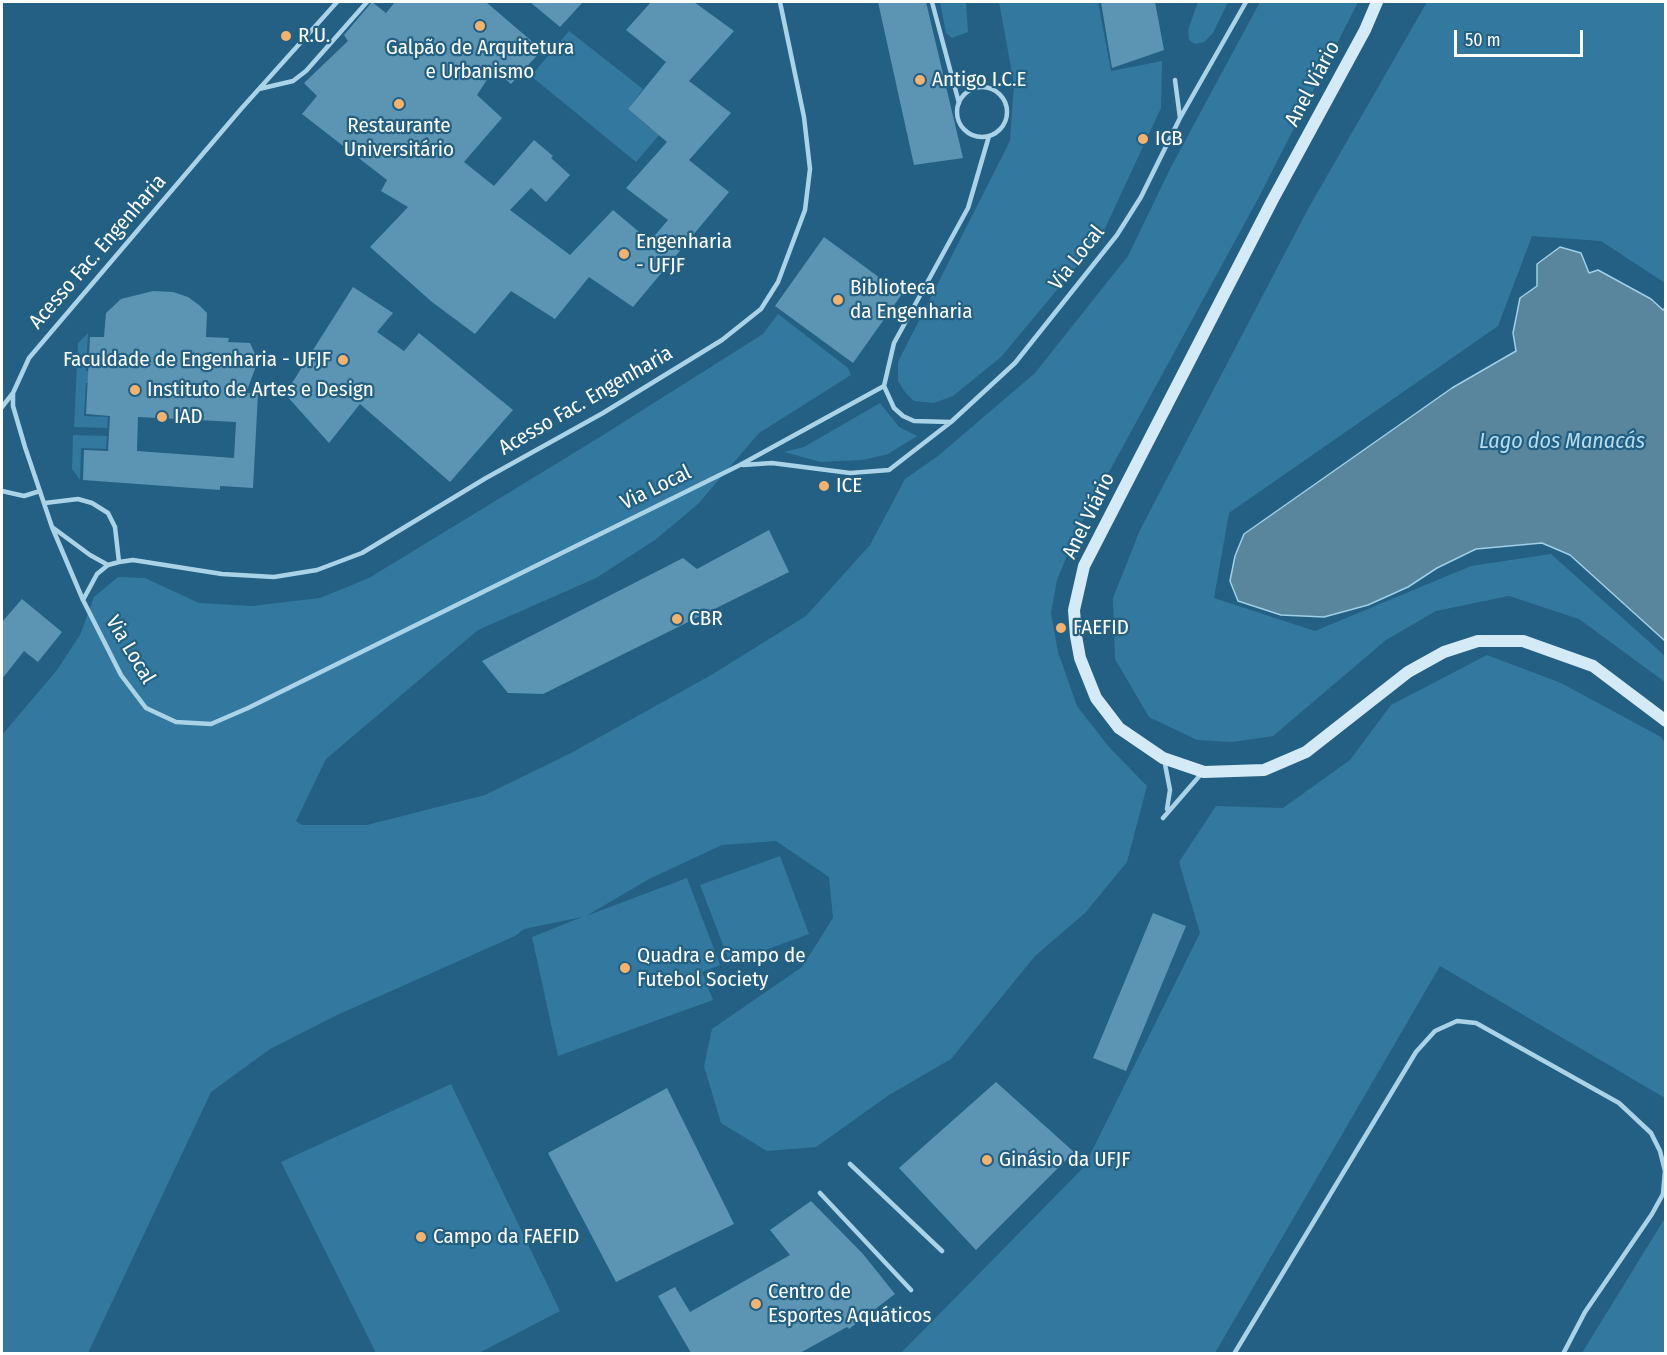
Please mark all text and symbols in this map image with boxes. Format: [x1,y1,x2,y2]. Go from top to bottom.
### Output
scale bar [1457,18,1586,56]
marker: Galpão de Arquitetura e Urbanismo [473,19,487,33]
place label: R.U. [298,23,330,49]
marker: R.U. [279,29,293,43]
text: 50 m [1465,29,1501,51]
place label: Galpão de Arquitetura e Urbanismo [386,35,574,85]
street label: Anel Viário [1280,37,1346,131]
place label: Antigo I.C.E [932,67,1026,93]
marker: Antigo I.C.E [913,73,927,87]
marker: Restaurante Universitário [392,97,406,111]
place label: Restaurante Universitário [344,113,454,163]
place label: ICB [1155,126,1183,152]
marker: ICB [1136,132,1150,146]
street label: Acesso Fac. Engenharia [24,170,172,334]
street label: Via Local [1044,220,1110,296]
place label: Engenharia - UFJF [636,229,732,279]
marker: Engenharia - UFJF [617,247,631,261]
place label: Biblioteca da Engenharia [850,275,972,325]
marker: Biblioteca da Engenharia [831,293,845,307]
street label: Acesso Fac. Engenharia [495,341,677,461]
place label: Faculdade de Engenharia - UFJF [63,347,331,373]
marker: Faculdade de Engenharia - UFJF [336,353,350,367]
place label: Instituto de Artes e Design [147,377,374,403]
marker: Instituto de Artes e Design [128,383,142,397]
place label: IAD [174,404,203,430]
marker: IAD [155,410,169,424]
water label: Lago dos Manacás [1479,429,1645,455]
street label: Via Local [617,460,695,516]
street label: Anel Viário [1057,469,1121,563]
place label: ICE [836,473,862,499]
marker: ICE [817,479,831,493]
place label: CBR [689,606,723,632]
street label: Via Local [100,611,160,689]
marker: CBR [670,612,684,626]
place label: FAEFID [1073,615,1129,641]
marker: FAEFID [1054,621,1068,635]
place label: Quadra e Campo de Futebol Society [637,943,806,993]
marker: Quadra e Campo de Futebol Society [618,961,632,975]
place label: Ginásio da UFJF [999,1147,1131,1173]
marker: Ginásio da UFJF [980,1153,994,1167]
place label: Campo da FAEFID [433,1224,579,1250]
marker: Campo da FAEFID [414,1230,428,1244]
place label: Centro de Esportes Aquáticos [768,1279,931,1329]
marker: Centro de Esportes Aquáticos [749,1297,763,1311]

